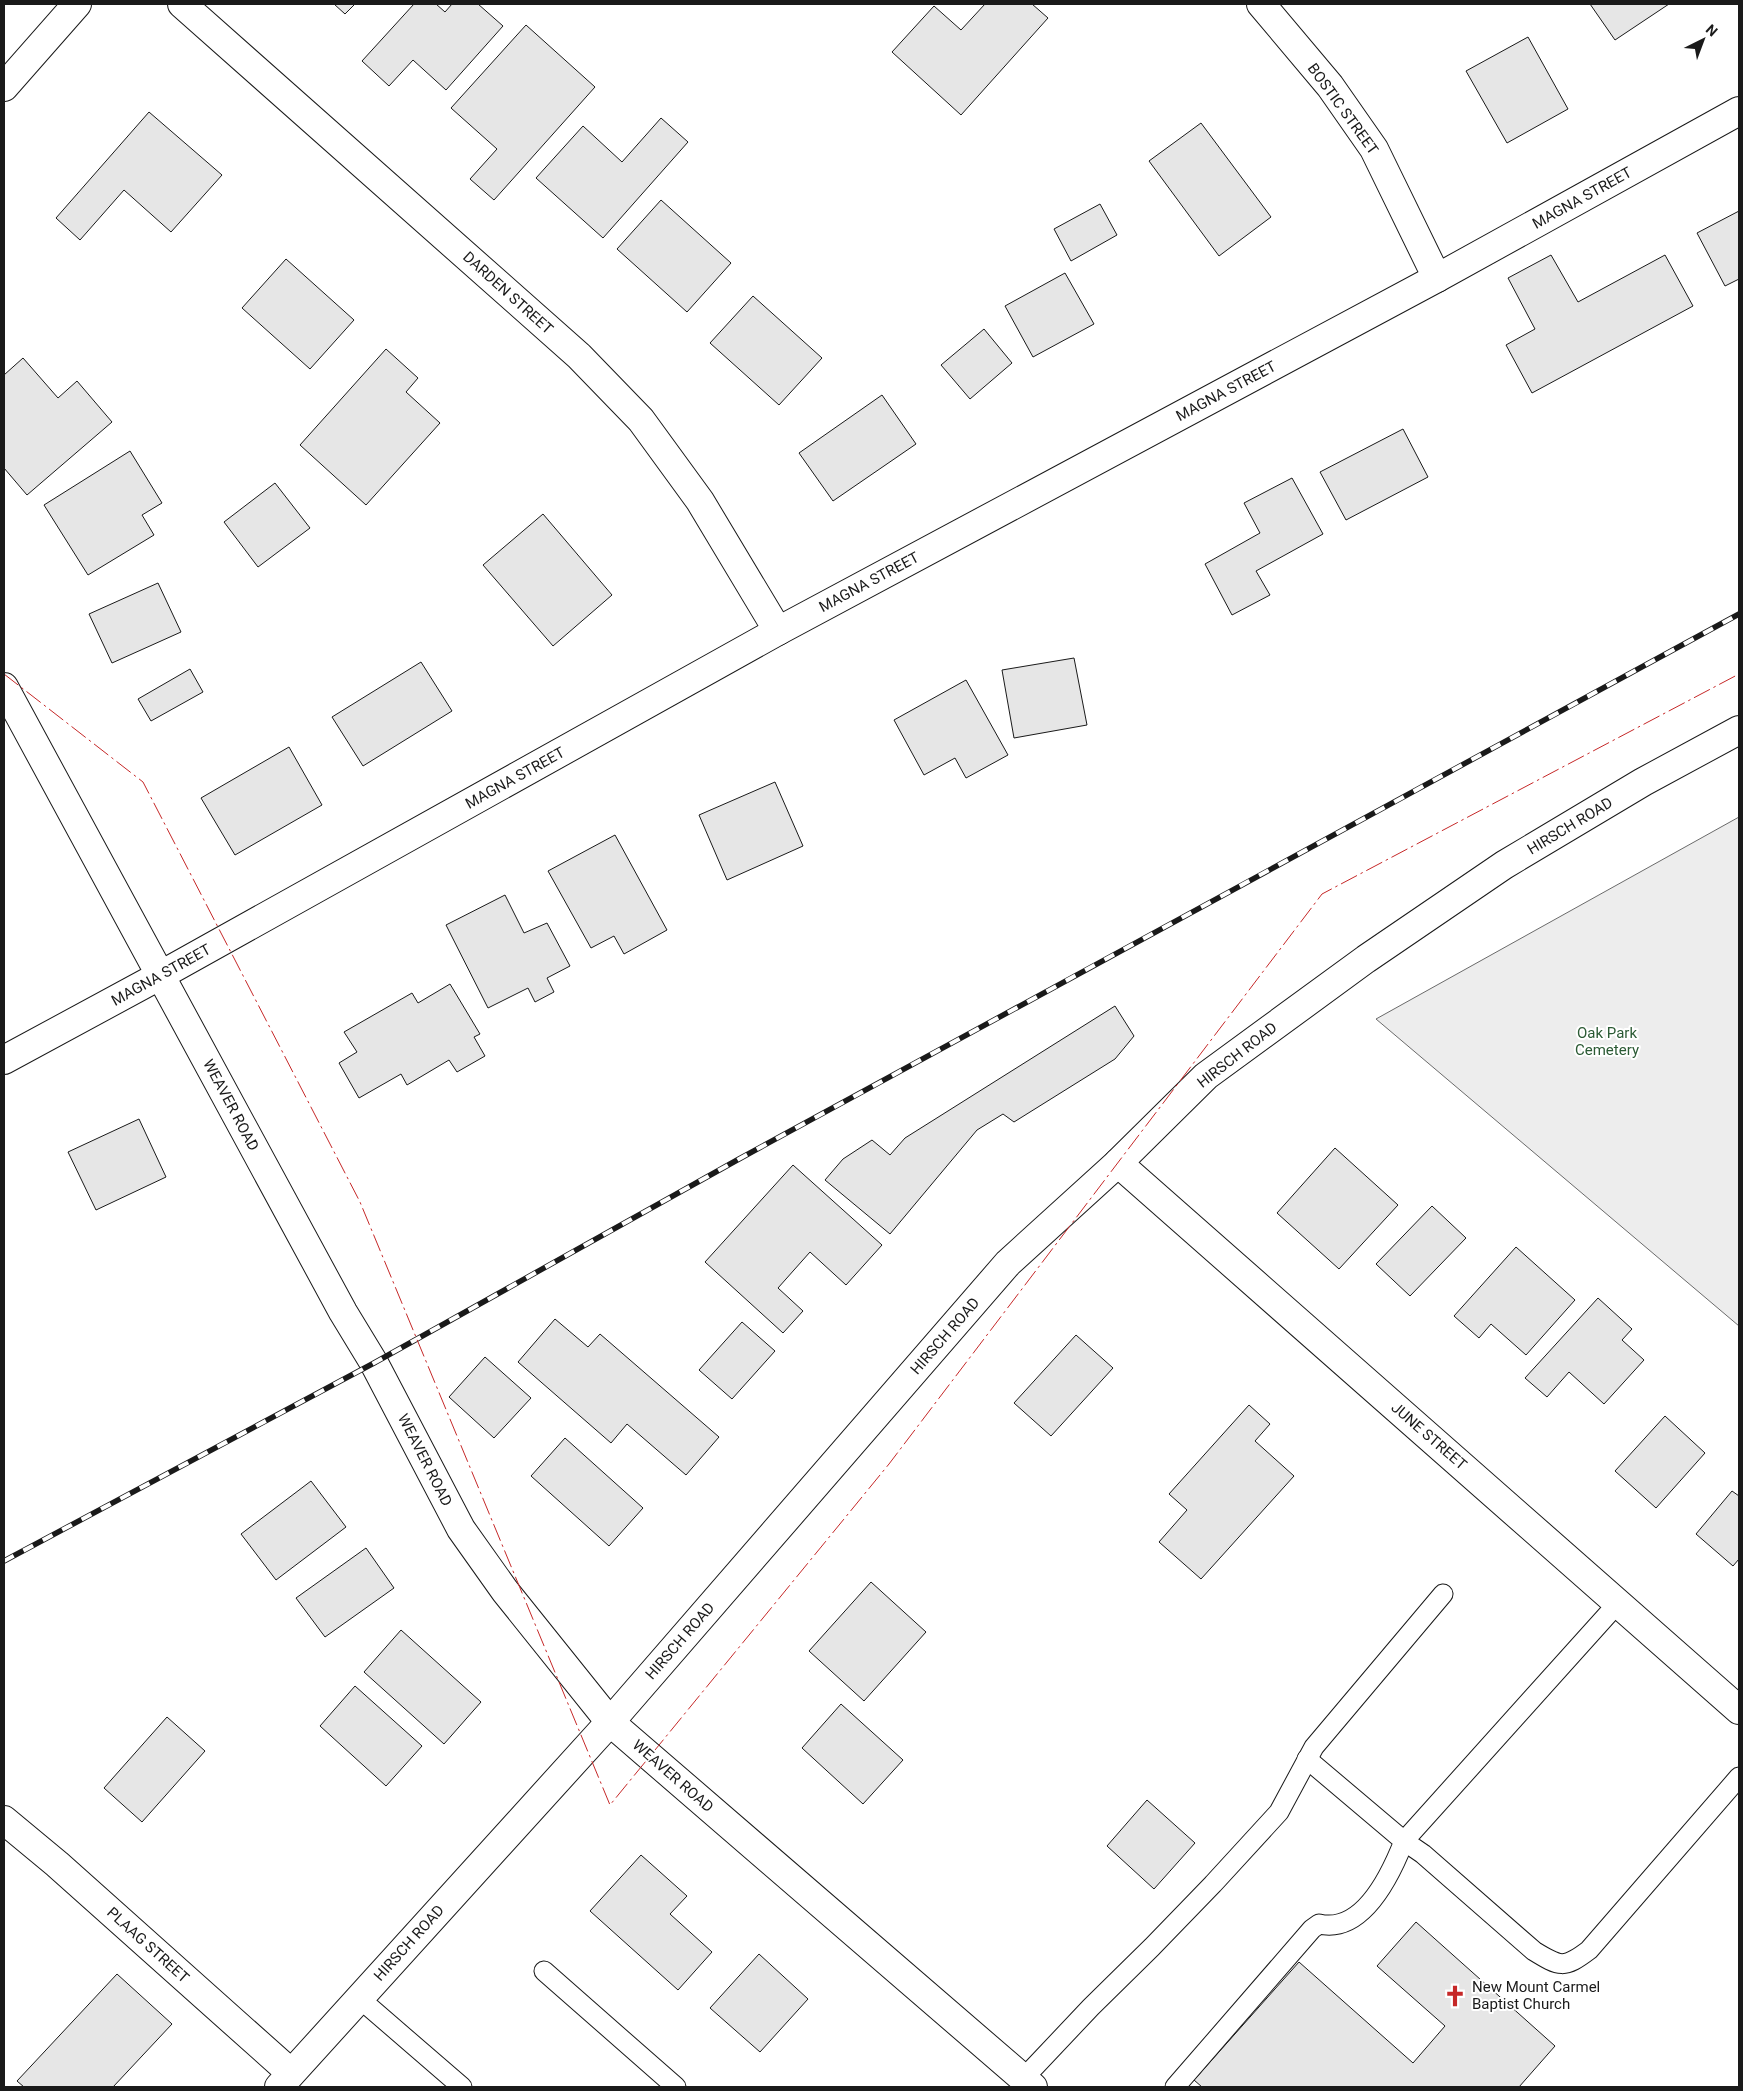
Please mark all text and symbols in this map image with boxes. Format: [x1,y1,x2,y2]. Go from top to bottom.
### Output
north arrow [1678,15,1728,65]
text: N [1703,21,1721,40]
street label: BOSTIC STREET [1304,60,1382,158]
street label: MAGNA STREET [1529,163,1635,233]
street label: DARDEN STREET [459,248,557,338]
street label: MAGNA STREET [1173,357,1279,425]
street label: MAGNA STREET [816,548,922,616]
street label: MAGNA STREET [462,743,568,813]
street label: HIRSCH ROAD [1524,794,1616,858]
street label: MAGNA STREET [108,940,214,1010]
street label: HIRSCH ROAD [1194,1018,1280,1092]
park label: Oak Park Cemetery [1575,1024,1639,1059]
street label: WEAVER ROAD [199,1056,263,1154]
street label: HIRSCH ROAD [907,1294,983,1378]
street label: JUNE STREET [1388,1398,1470,1474]
street label: WEAVER ROAD [394,1411,456,1509]
street label: HIRSCH ROAD [642,1599,718,1683]
street label: WEAVER ROAD [629,1736,717,1816]
street label: HIRSCH ROAD [370,1901,448,1985]
street label: PLAAG STREET [103,1903,193,1987]
place label: New Mount Carmel Baptist Church [1472,1978,1600,2013]
church icon: New Mount Carmel Baptist Church [1442,1983,1468,2009]

